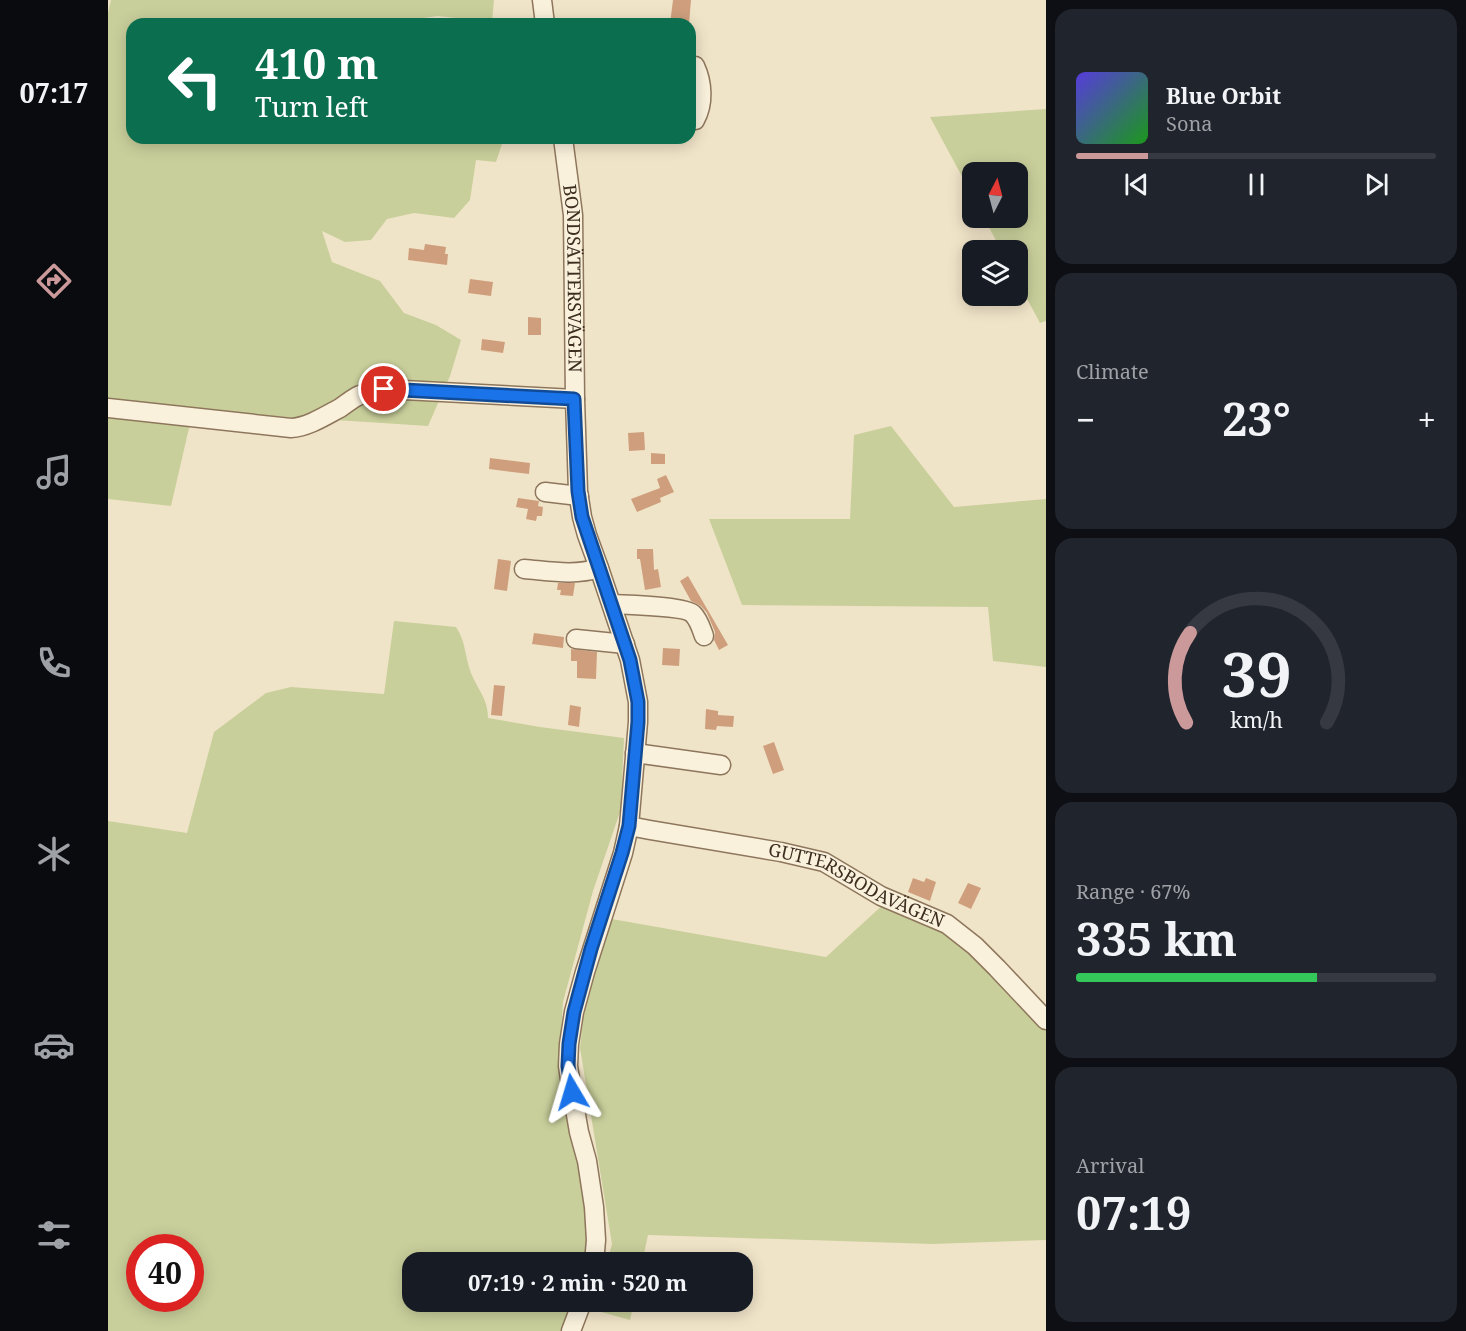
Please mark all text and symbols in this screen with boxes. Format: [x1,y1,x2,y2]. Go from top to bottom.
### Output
text: 410 m [255,34,379,91]
icon: left [156,42,234,120]
text: 07:17 [19,74,89,111]
text: Blue Orbit [1166,80,1281,110]
text: Turn left [255,88,368,125]
text: Sona [1166,110,1213,137]
north arrow [962,162,1028,228]
map controls [962,162,1028,306]
icon: previous [1120,168,1153,201]
icon: pause [1240,168,1273,201]
icon: next [1360,168,1393,201]
street label: BONDSÄTTERSVÄGEN [558,183,588,373]
button: layers [962,240,1028,306]
icon: directions [33,260,75,302]
text: Climate [1076,358,1149,385]
pin [358,363,409,414]
icon: arrive [367,372,400,405]
text: 23° [1222,388,1291,449]
text: − [1076,397,1095,442]
text: + [1418,397,1436,442]
icon: music [33,451,75,493]
text: 39 [1221,630,1291,715]
icon: phone [33,642,75,684]
text: km/h [1230,705,1283,734]
icon: climate [33,833,75,875]
street label: GUTTERSBODAVÄGEN [767,837,949,933]
text: Range · 67% [1076,878,1190,905]
text: 335 km [1076,908,1237,969]
icon: car [33,1024,75,1066]
position arrow [540,1060,604,1124]
text: Arrival [1076,1152,1144,1179]
text: 07:19 [1076,1182,1191,1243]
icon: filters [33,1214,75,1256]
speed limit sign: 40 [126,1234,204,1312]
text: 07:19 · 2 min · 520 m [468,1267,687,1297]

